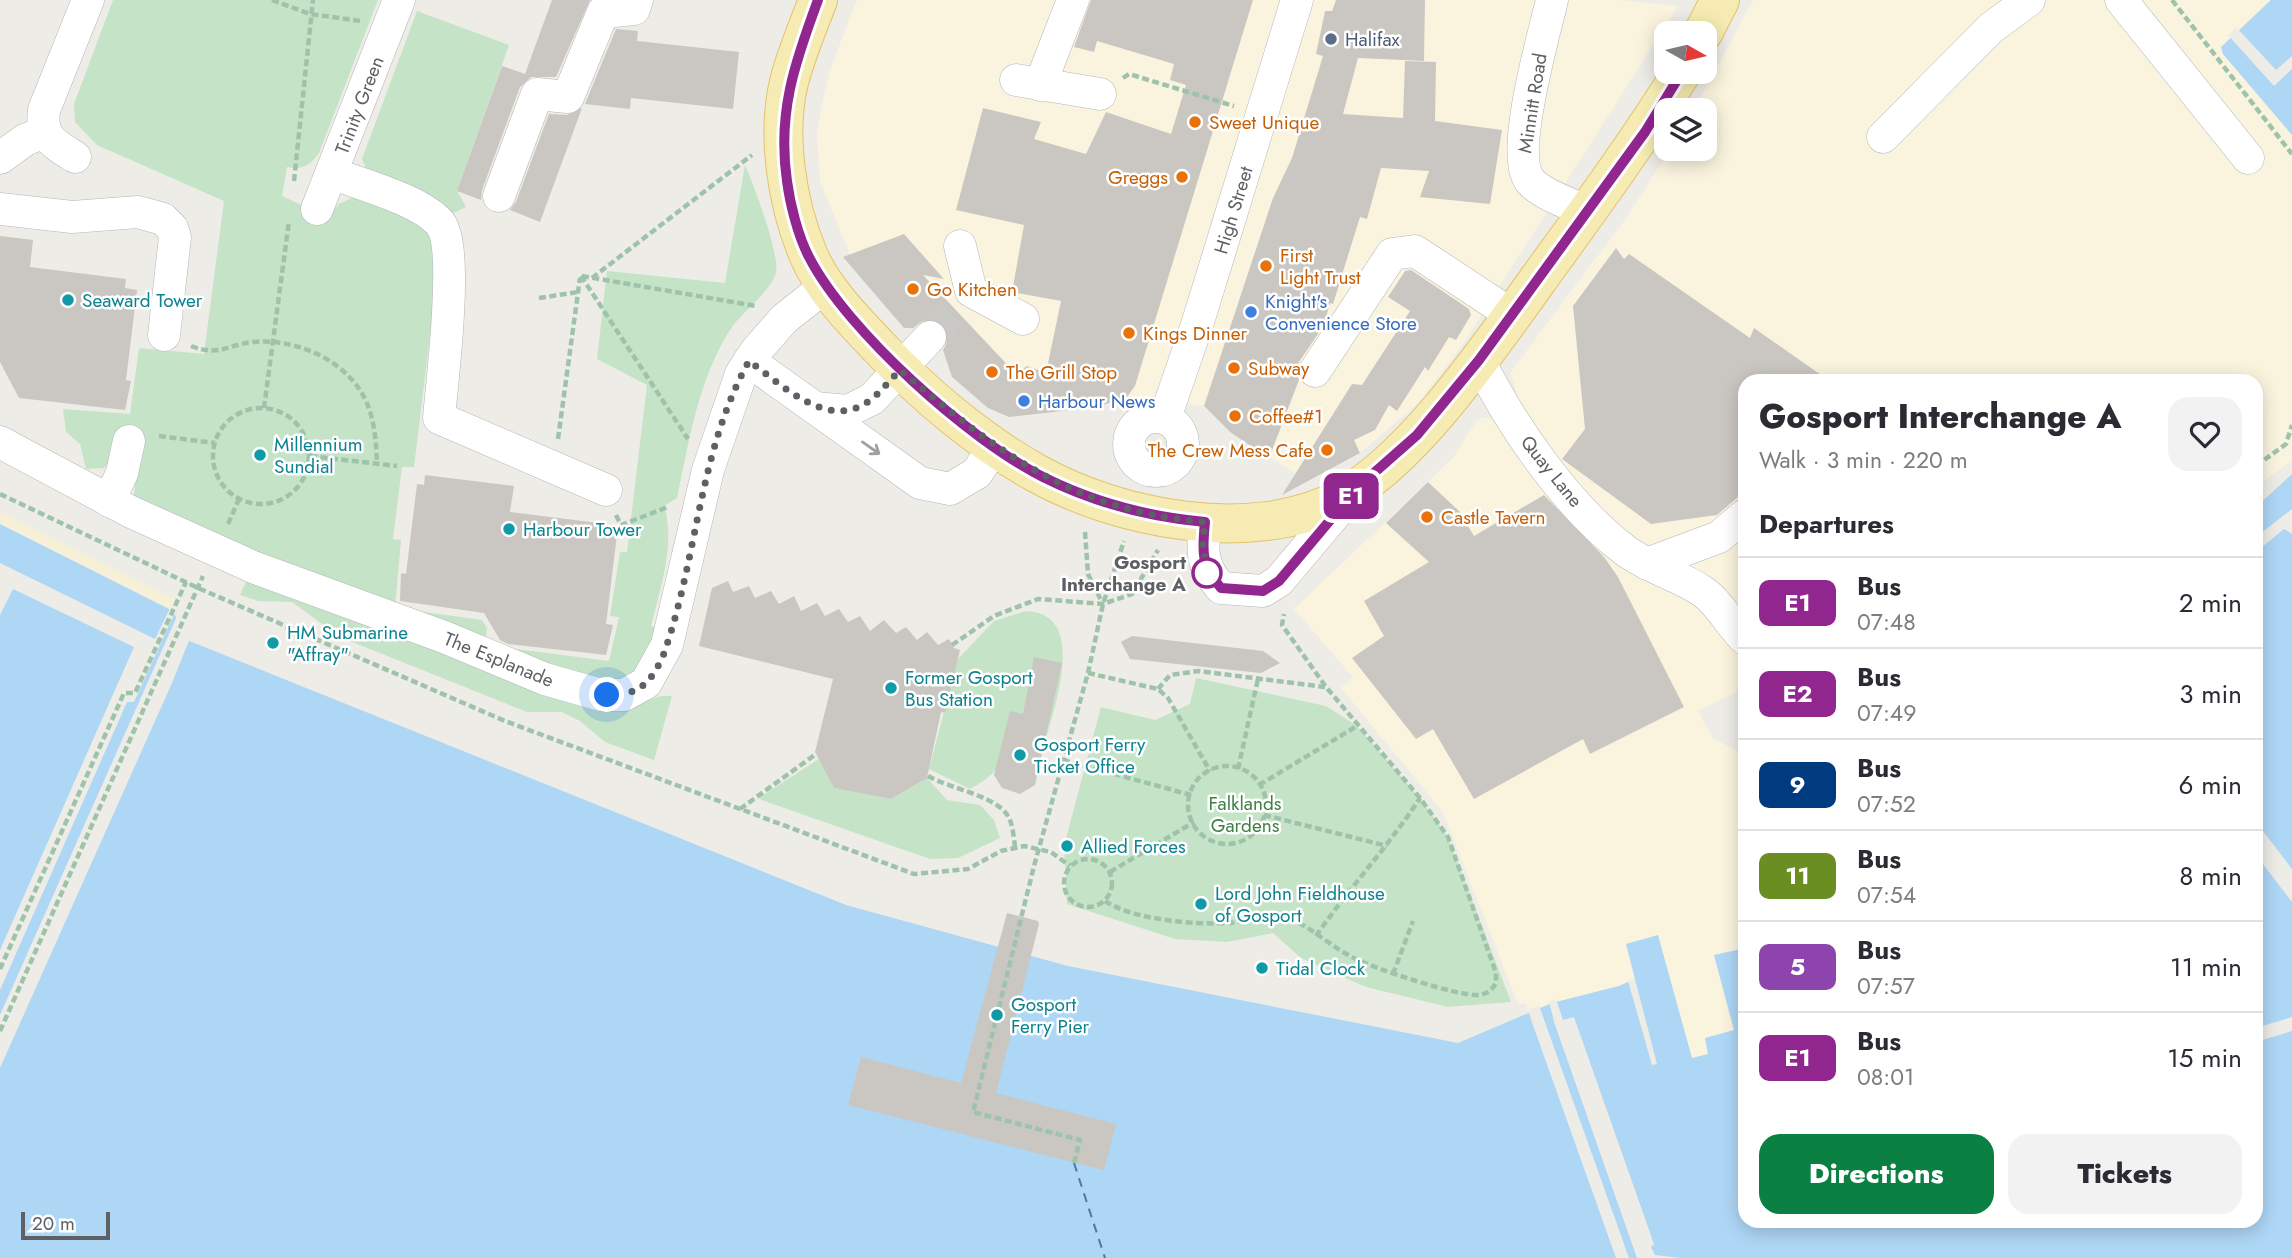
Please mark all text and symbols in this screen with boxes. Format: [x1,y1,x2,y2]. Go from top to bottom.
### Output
north arrow [1654,21,1717,84]
map controls [1654,21,1717,161]
place label: Halifax [1345,26,1400,53]
marker: Halifax [1323,31,1339,47]
street label: Minnitt Road [1511,51,1554,155]
street label: Trinity Green [328,52,390,158]
button: layers [1654,98,1717,161]
place label: Sweet Unique [1209,109,1319,136]
marker: Sweet Unique [1187,114,1203,130]
street label: High Street [1207,163,1260,257]
place label: Greggs [1108,164,1168,191]
marker: Greggs [1174,169,1190,185]
place label: First Light Trust [1280,242,1361,291]
marker: First Light Trust [1258,258,1274,274]
place label: Go Kitchen [927,276,1017,303]
marker: Go Kitchen [905,281,921,297]
place label: Seaward Tower [82,287,203,314]
place label: Knight's Convenience Store [1265,288,1417,337]
marker: Seaward Tower [60,292,76,308]
marker: Knight's Convenience Store [1243,304,1259,320]
place label: Kings Dinner [1143,320,1247,347]
marker: Kings Dinner [1121,325,1137,341]
place label: Subway [1248,355,1310,382]
place label: The Grill Stop [1006,359,1117,386]
marker: Subway [1226,360,1242,376]
marker: The Grill Stop [984,364,1000,380]
place label: Harbour News [1038,388,1156,415]
marker: Harbour News [1016,393,1032,409]
text: Gosport Interchange A [1759,393,2121,440]
button: heart [2168,397,2242,471]
place label: Coffee#1 [1249,403,1323,430]
marker: Coffee#1 [1227,408,1243,424]
street label: Quay Lane [1514,430,1589,513]
place label: Millennium Sundial [274,431,363,480]
place label: The Crew Mess Cafe [1148,437,1313,464]
one-way arrow [861,441,880,455]
marker: The Crew Mess Cafe [1319,442,1335,458]
text: Walk · 3 min · 220 m [1759,443,1968,477]
marker: Millennium Sundial [252,447,268,463]
line badge: E1 [1320,473,1382,519]
text: E1 [1338,478,1364,513]
place label: Castle Tavern [1441,504,1546,531]
text: Departures [1759,505,1894,543]
marker: Castle Tavern [1419,509,1435,525]
place label: Harbour Tower [523,516,642,543]
marker: Harbour Tower [501,521,517,537]
place label: Gosport Interchange A [1061,549,1186,598]
marker: Gosport Interchange A [1192,558,1222,588]
text: Bus [1857,567,1901,605]
text: 2 min [2179,584,2242,622]
text: E1 [1784,585,1811,620]
text: 07:48 [1857,605,1916,639]
place label: HM Submarine "Affray" [287,619,408,668]
street label: The Esplanade [440,625,558,694]
marker: HM Submarine "Affray" [265,635,281,651]
text: Bus [1857,658,1901,696]
place label: Former Gosport Bus Station [905,664,1033,713]
text: 3 min [2179,675,2242,713]
text: E2 [1782,676,1813,711]
your location [589,677,624,712]
marker: Former Gosport Bus Station [883,680,899,696]
text: 07:49 [1857,696,1916,730]
place label: Gosport Ferry Ticket Office [1034,731,1146,780]
marker: Gosport Ferry Ticket Office [1012,747,1028,763]
text: Bus [1857,749,1901,787]
text: 6 min [2179,766,2242,804]
text: 9 [1789,767,1806,802]
text: 07:52 [1857,787,1916,821]
park label: Falklands Gardens [1209,790,1282,839]
place label: Allied Forces [1081,833,1186,860]
marker: Allied Forces [1059,838,1075,854]
text: Bus [1857,840,1901,878]
text: 8 min [2179,857,2242,895]
text: 11 [1785,858,1810,893]
text: 07:54 [1857,878,1916,912]
place label: Lord John Fieldhouse of Gosport [1215,880,1385,929]
marker: Lord John Fieldhouse of Gosport [1193,896,1209,912]
text: Bus [1857,931,1901,969]
text: 11 min [2170,948,2242,986]
text: 5 [1790,949,1805,984]
place label: Tidal Clock [1276,955,1366,982]
marker: Tidal Clock [1254,960,1270,976]
text: 07:57 [1857,969,1915,1003]
place label: Gosport Ferry Pier [1011,991,1090,1040]
marker: Gosport Ferry Pier [989,1007,1005,1023]
text: Bus [1857,1022,1901,1060]
text: 15 min [2167,1039,2242,1077]
text: E1 [1784,1040,1811,1075]
text: 08:01 [1857,1060,1914,1094]
button: Directions [1759,1134,1994,1214]
button: Tickets [2008,1134,2242,1214]
scale bar [21,1209,110,1241]
text: 20 m [32,1210,75,1237]

